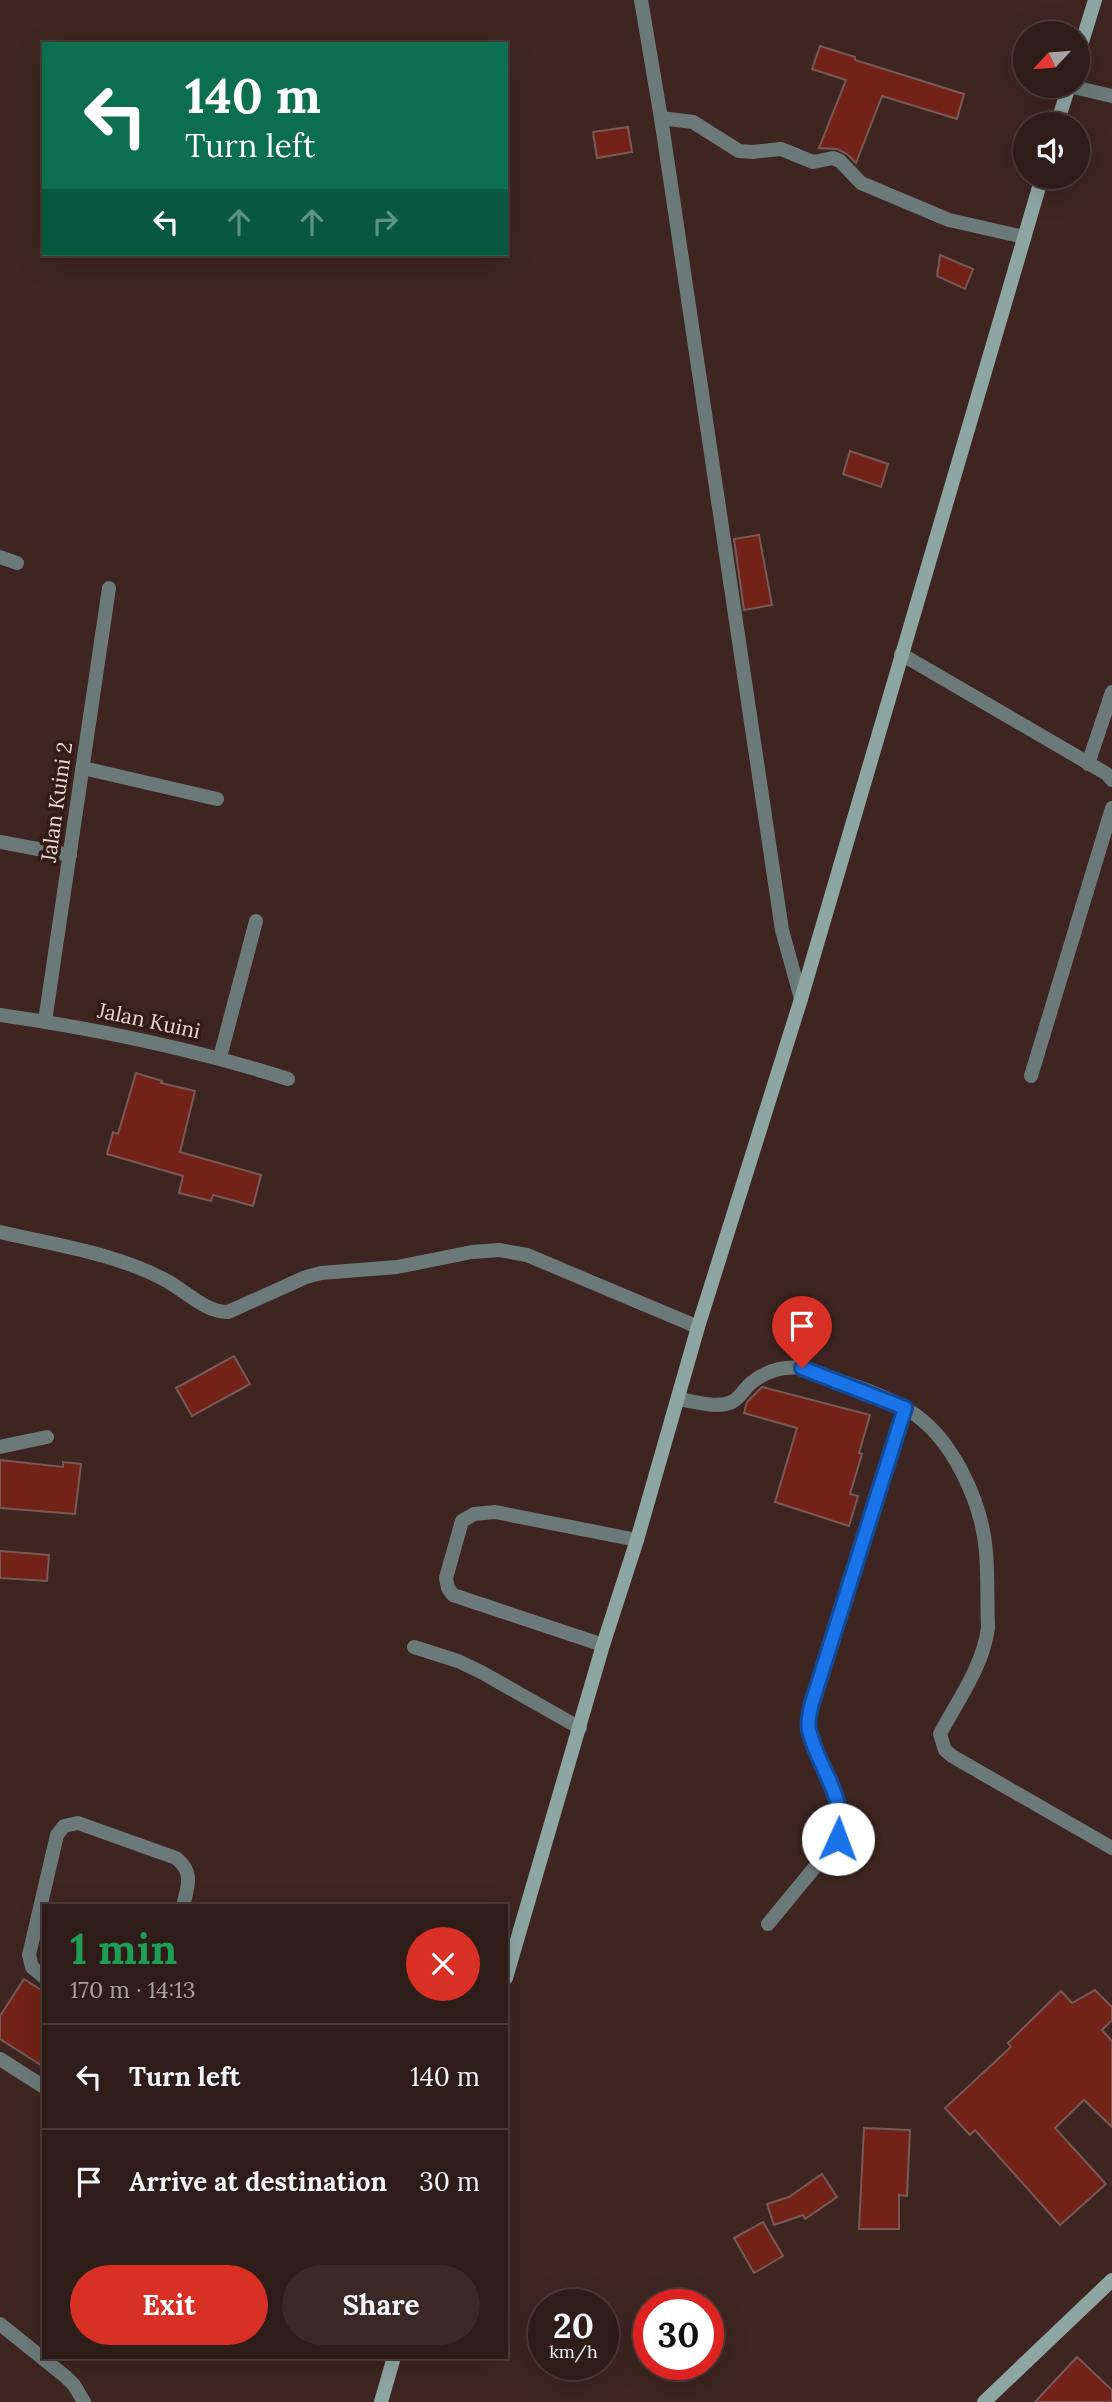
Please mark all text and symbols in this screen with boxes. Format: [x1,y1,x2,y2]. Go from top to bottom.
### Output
north arrow [1013,21,1090,98]
map controls [1013,21,1090,189]
text: 140 m [185,64,321,126]
icon: left [70,70,161,161]
button: sound [1013,112,1090,189]
text: Turn left [185,125,315,166]
icon: left [147,203,185,241]
icon: ahead [220,203,258,241]
icon: ahead [293,203,331,241]
icon: right [366,203,404,241]
street label: Jalan Kuini 2 [35,740,78,865]
street label: Jalan Kuini [94,996,203,1045]
pin [772,1296,832,1368]
icon: arrive [783,1307,821,1345]
position arrow [801,1802,875,1876]
text: 1 min [70,1922,177,1976]
button: close [406,1927,480,2001]
text: 170 m · 14:13 [70,1975,196,2004]
icon: left [70,2058,108,2096]
text: Turn left [129,2060,240,2093]
text: 140 m [410,2060,480,2093]
icon: arrive [70,2163,108,2201]
text: Arrive at destination [129,2165,387,2198]
text: 30 m [419,2165,480,2198]
button: Exit [70,2265,268,2345]
button: Share [282,2265,480,2345]
speed limit sign: 30 [633,2289,724,2380]
text: 20 [553,2303,594,2348]
text: km/h [549,2340,598,2363]

